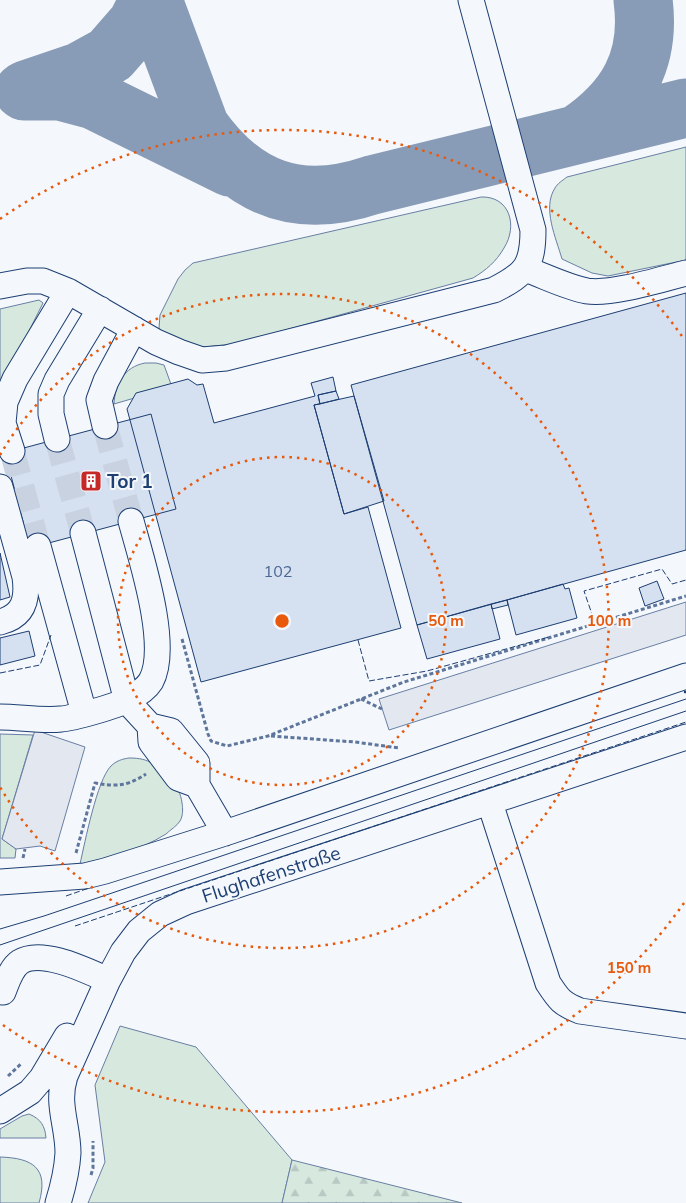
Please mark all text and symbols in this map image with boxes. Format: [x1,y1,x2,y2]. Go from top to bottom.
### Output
building icon: Tor 1 [79,469,103,493]
place label: Tor 1 [107,469,153,493]
house number: 102 [264,561,292,581]
text: 50 m [428,611,464,630]
text: 100 m [587,611,631,630]
centre of rings [273,612,291,630]
street label: Flughafenstraße [199,840,343,908]
text: 150 m [607,958,651,977]

